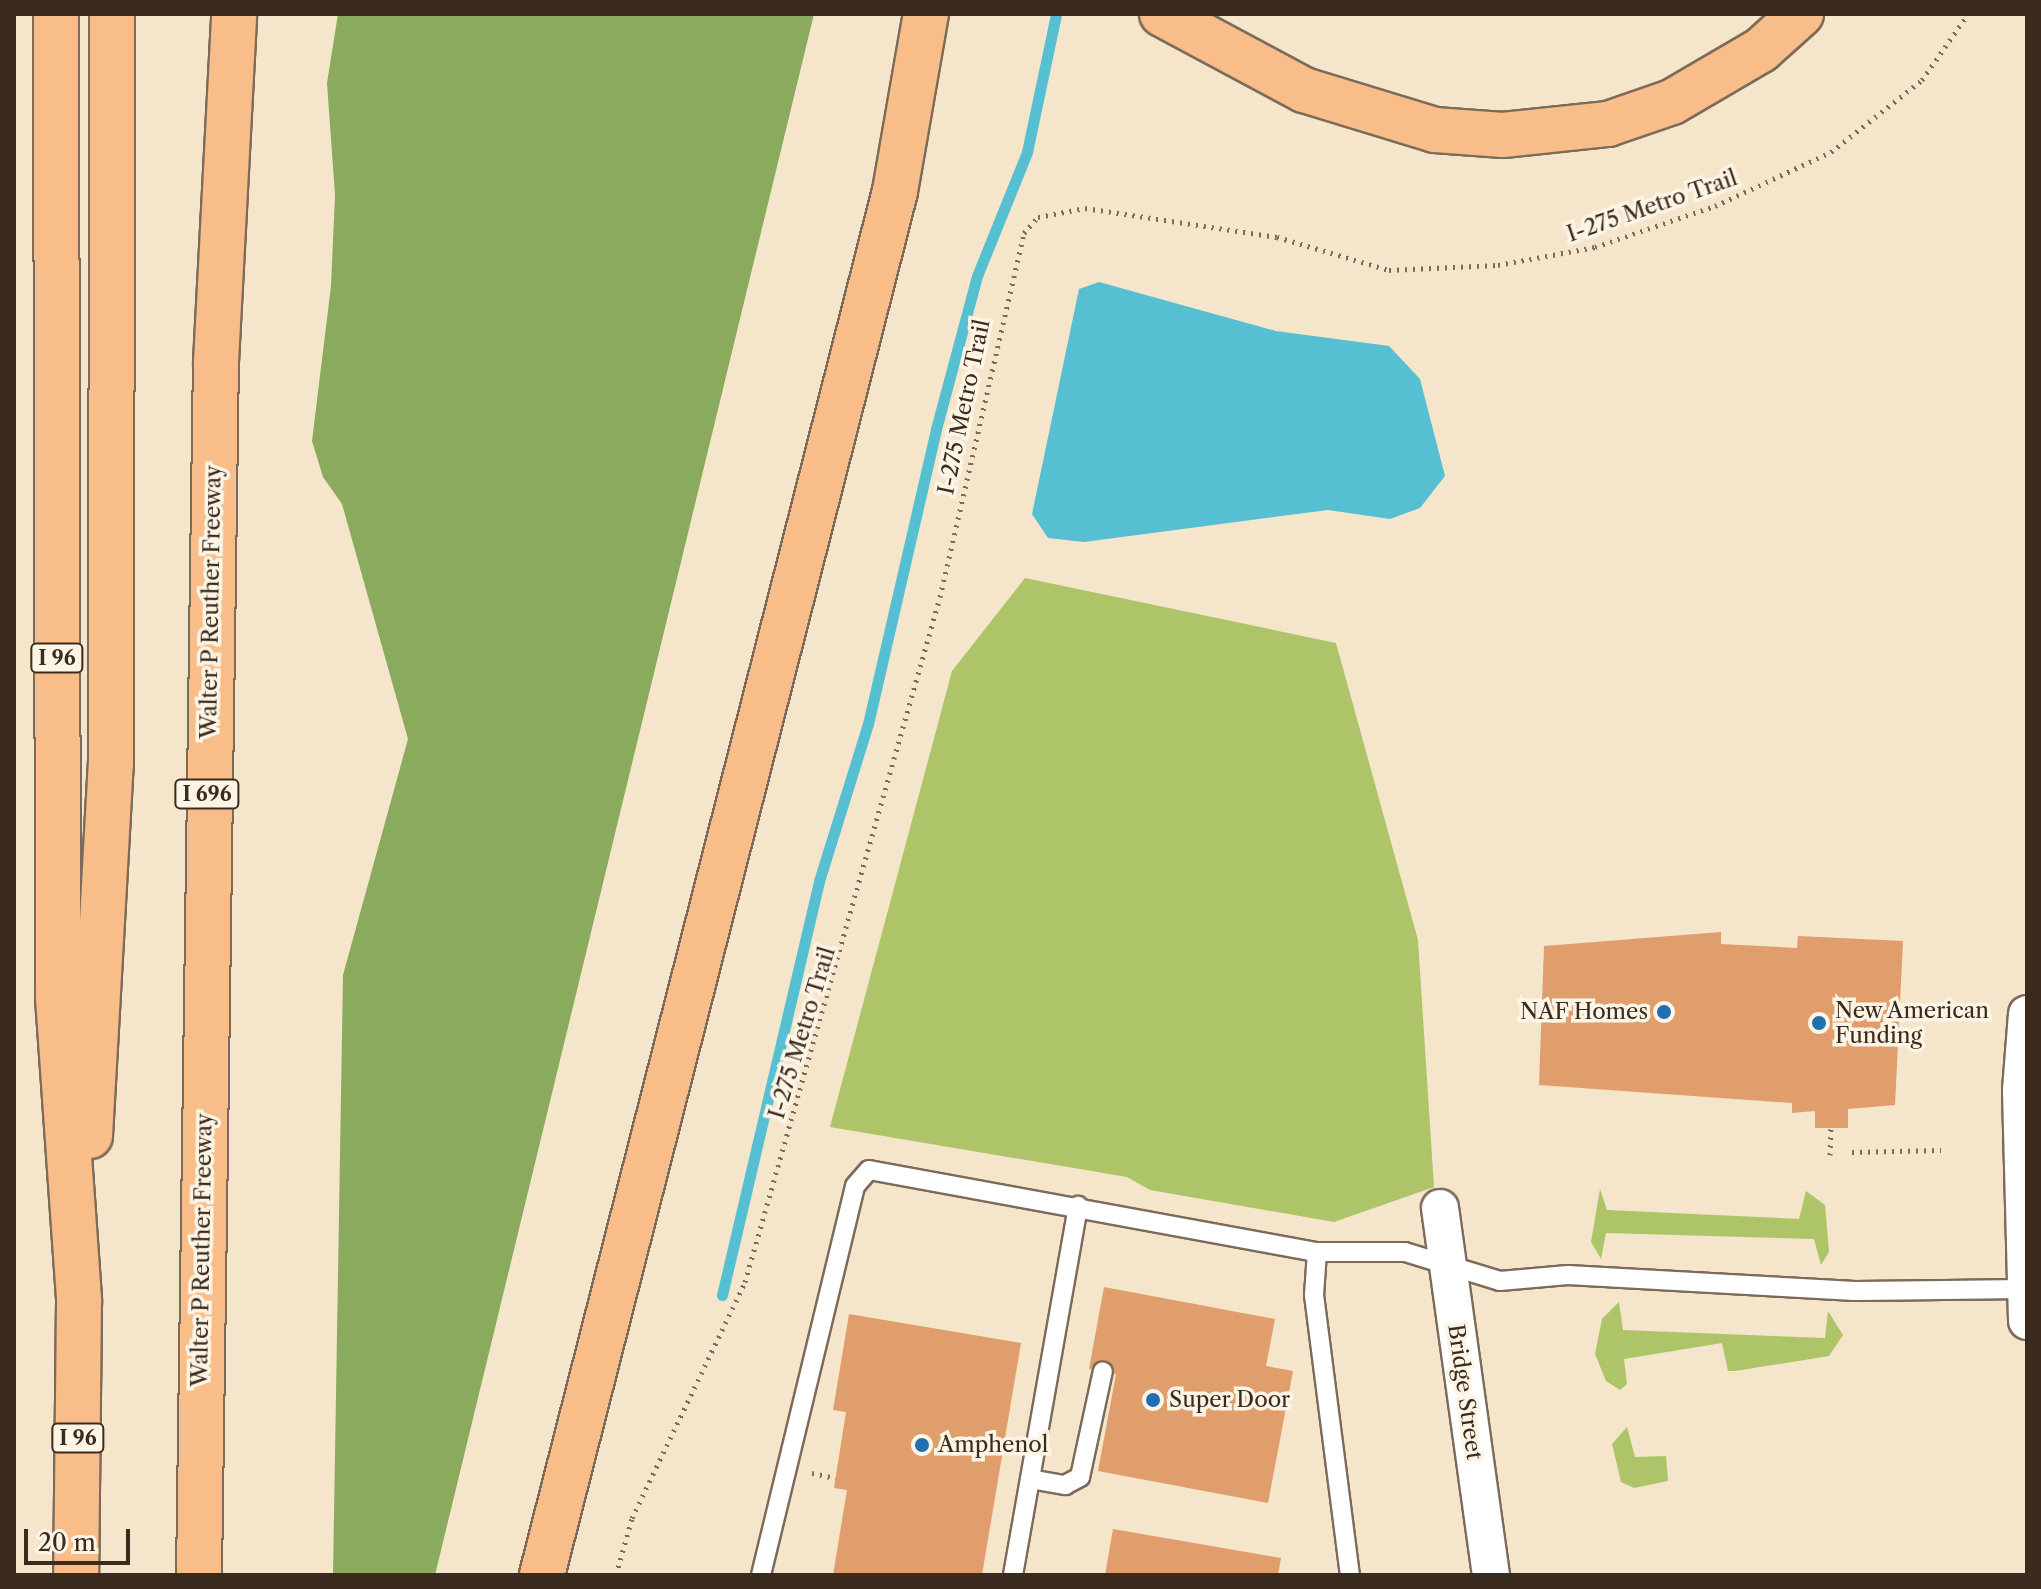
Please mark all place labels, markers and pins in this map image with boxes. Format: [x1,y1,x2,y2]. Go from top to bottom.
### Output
place label: New American Funding [1835,997,1991,1048]
place label: NAF Homes [1519,999,1648,1025]
marker: NAF Homes [1655,1003,1673,1021]
marker: New American Funding [1810,1014,1828,1032]
place label: Super Door [1169,1387,1291,1413]
marker: Super Door [1144,1391,1162,1409]
place label: Amphenol [938,1432,1048,1458]
marker: Amphenol [913,1436,931,1454]

